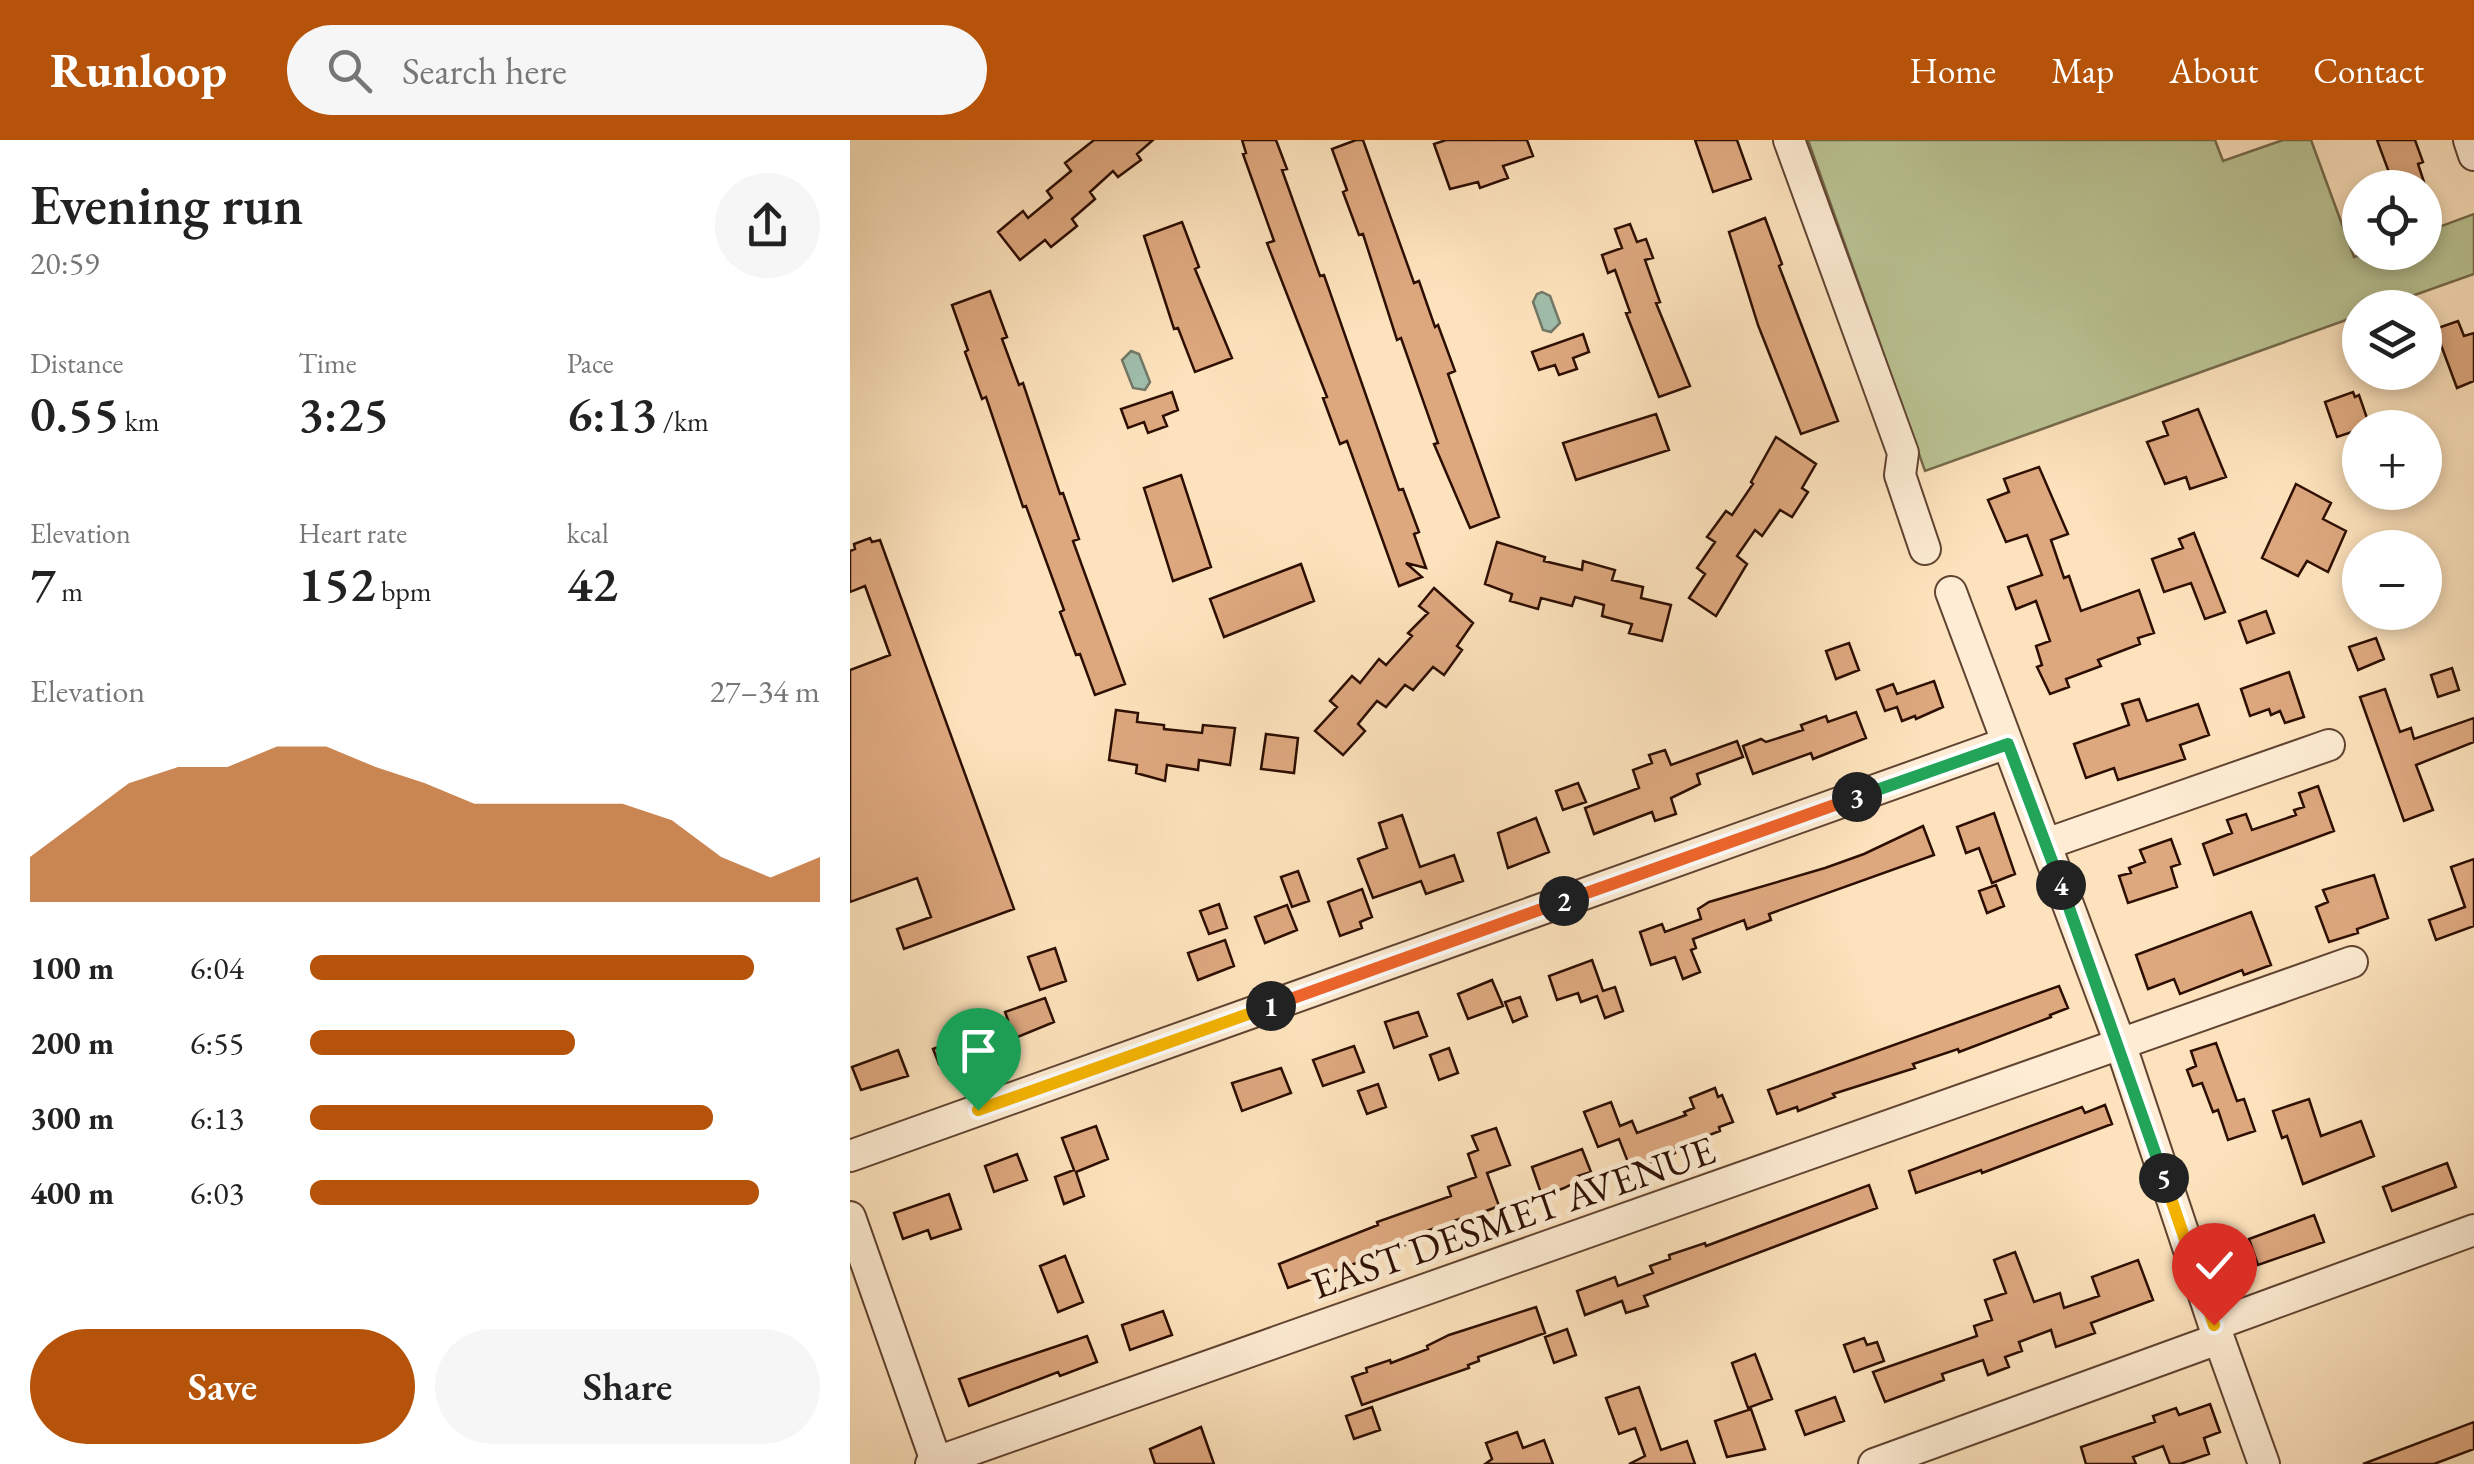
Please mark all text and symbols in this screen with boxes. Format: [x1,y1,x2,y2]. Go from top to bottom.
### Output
search box [287,25,987,115]
text: Runloop [50,39,227,101]
icon: search [322,43,377,98]
text: Search here [402,46,567,95]
text: Home [1910,48,1996,93]
text: Map [2051,48,2114,93]
text: About [2169,48,2258,93]
text: Contact [2313,48,2424,93]
text: Evening run [30,169,303,240]
map controls [2342,170,2442,630]
button: locate [2342,170,2442,270]
button: share [715,173,820,278]
text: 20:59 [30,242,99,284]
button: layers [2342,290,2442,390]
text: Distance [30,345,124,381]
text: Time [298,345,357,381]
text: Pace [567,345,614,381]
text: 0.55 [30,381,119,446]
text: 3:25 [298,381,389,446]
text: 6:13 [567,381,657,446]
text: km [119,403,160,439]
text: /km [657,403,709,439]
button: + [2342,410,2442,510]
text: Elevation [30,515,131,551]
text: Heart rate [298,515,407,551]
text: kcal [567,515,609,551]
button: − [2342,530,2442,630]
text: 7 [30,551,56,616]
text: 152 [298,551,375,616]
text: 42 [567,551,618,616]
text: m [56,573,83,609]
text: bpm [375,573,432,609]
text: Elevation [30,670,145,712]
text: 27–34 m [710,670,820,712]
pin: 3 [1832,772,1882,822]
text: 3 [1850,779,1864,815]
pin: 4 [2036,860,2086,910]
text: 4 [2054,867,2068,903]
pin: 2 [1539,876,1589,926]
text: 2 [1557,883,1571,919]
text: 100 m [30,947,114,989]
text: 6:04 [190,947,244,989]
pin: 1 [1246,981,1296,1031]
text: 1 [1264,988,1278,1024]
pin [936,1008,1021,1111]
text: 200 m [30,1022,114,1064]
text: 6:55 [190,1022,244,1064]
icon: arrive [951,1023,1006,1078]
text: 300 m [30,1097,114,1139]
text: 6:13 [190,1097,244,1139]
street label: EAST DESMET AVENUE [1304,1123,1722,1311]
pin: 5 [2139,1153,2189,1203]
text: 5 [2157,1160,2171,1196]
text: 400 m [30,1172,114,1214]
text: 6:03 [190,1172,244,1214]
pin [2172,1223,2257,1326]
icon: check [2187,1238,2242,1293]
button: Save [30,1329,415,1444]
button: Share [435,1329,820,1444]

